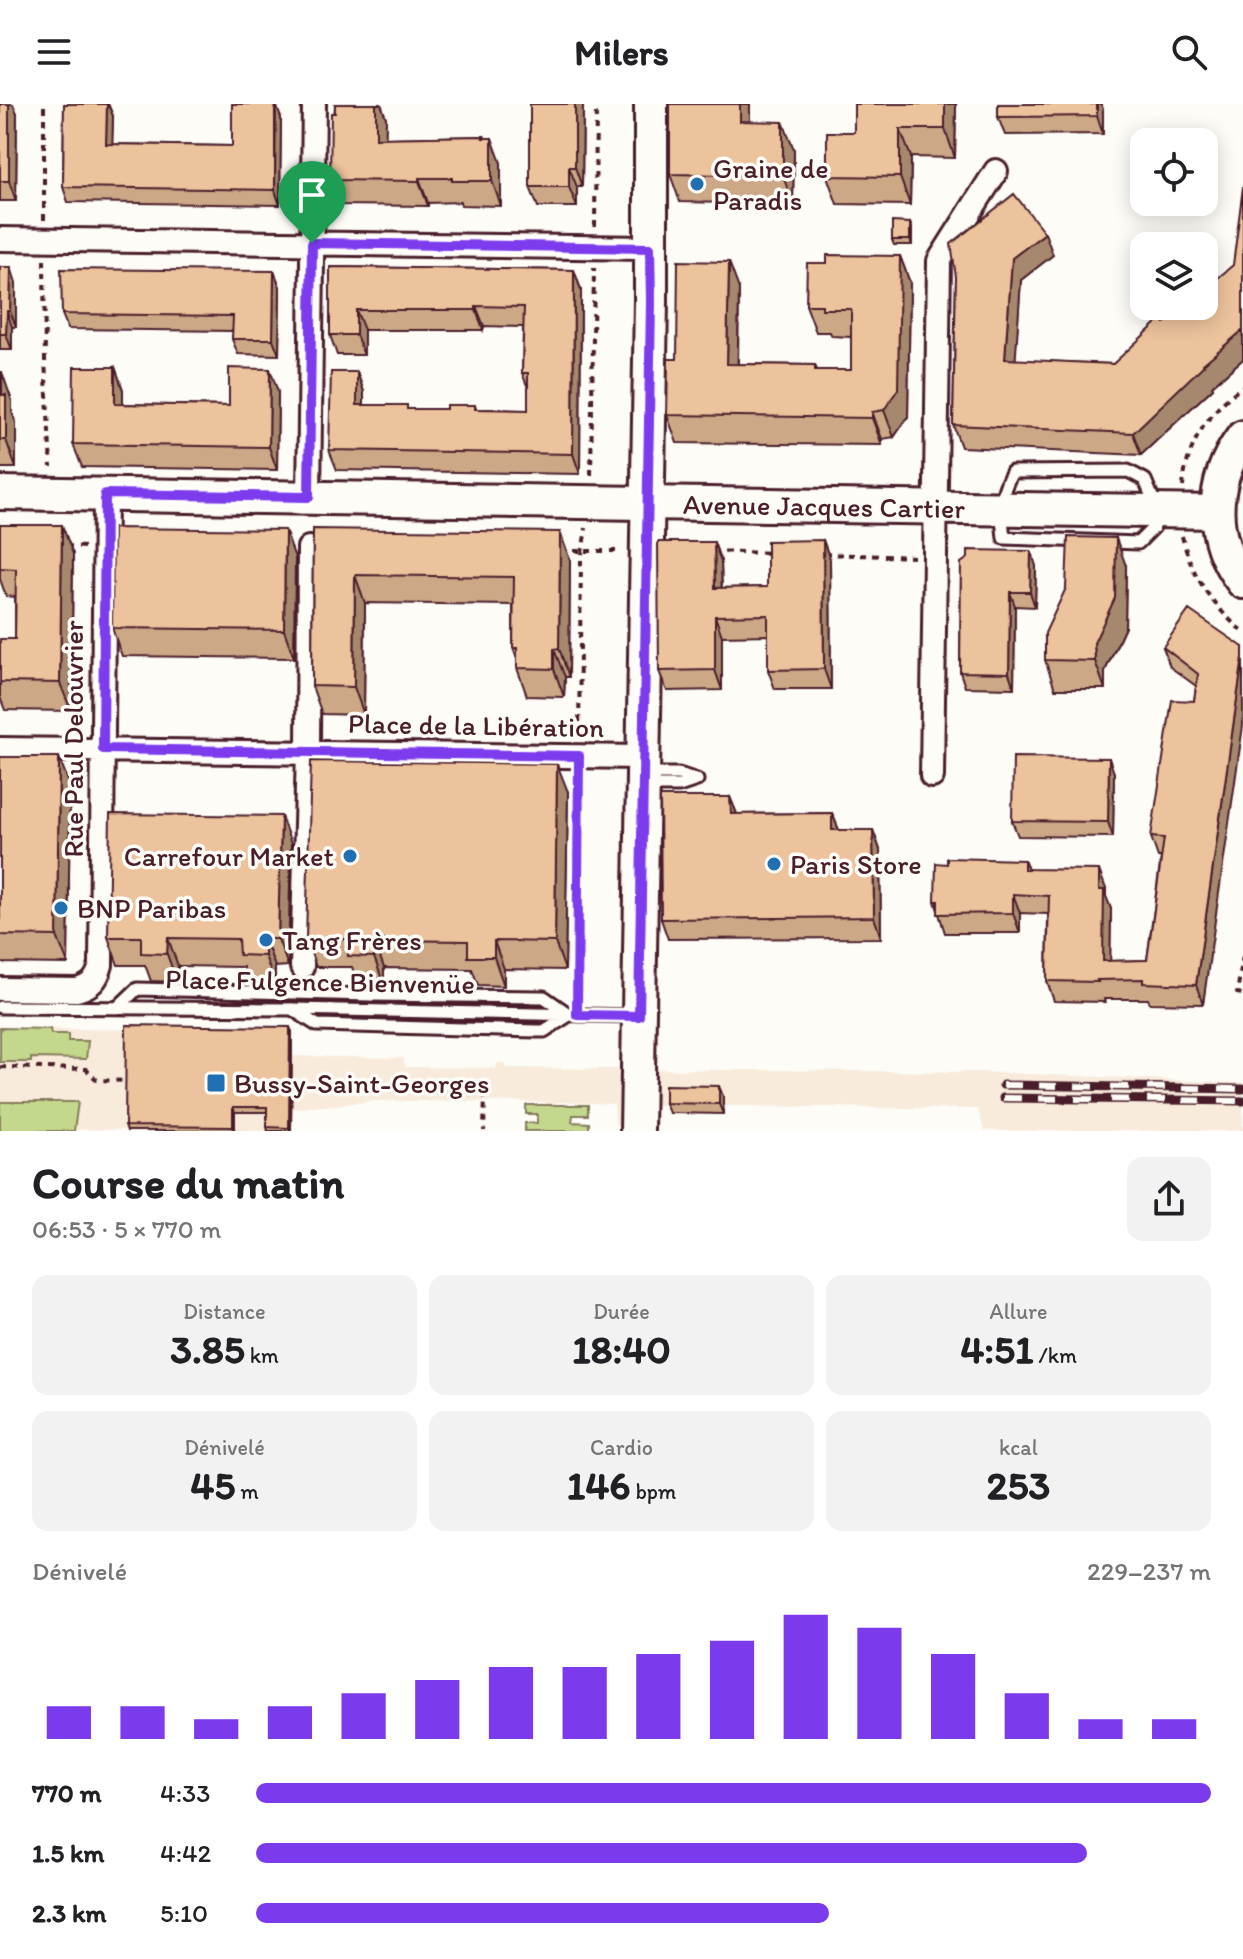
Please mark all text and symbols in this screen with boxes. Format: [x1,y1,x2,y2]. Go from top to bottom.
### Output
icon: menu [32,30,76,74]
icon: search [1167,30,1211,74]
text: Milers [574,31,669,74]
map controls [1130,128,1218,320]
button: locate [1130,128,1218,216]
place label: Graine de Paradis [713,151,829,217]
pin [278,161,346,243]
icon: arrive [290,173,334,217]
marker: Graine de Paradis [688,175,706,193]
button: layers [1130,232,1218,320]
street label: Avenue Jacques Cartier [683,487,966,525]
street label: Rue Paul Delouvrier [56,620,90,857]
street label: Place de la Libération [348,706,605,744]
place label: Carrefour Market [124,839,334,873]
marker: Carrefour Market [341,847,359,865]
place label: Paris Store [790,847,922,881]
marker: Paris Store [765,855,783,873]
place label: BNP Paribas [77,891,226,925]
marker: BNP Paribas [52,899,70,917]
place label: Tang Frères [282,923,422,957]
marker: Tang Frères [257,931,275,949]
street label: Place Fulgence Bienvenüe [165,961,475,1001]
place label: Bussy-Saint-Georges [234,1066,489,1100]
marker: Bussy-Saint-Georges [205,1072,227,1094]
text: Course du matin [32,1156,344,1209]
button: share [1127,1157,1211,1241]
text: 06:53 · 5 × 770 m [32,1213,222,1245]
text: Distance [183,1298,266,1325]
text: Durée [593,1298,650,1325]
text: Allure [990,1298,1047,1325]
text: 3.85 [170,1325,245,1373]
text: 18:40 [572,1325,671,1373]
text: 4:51 [960,1325,1034,1373]
text: km [245,1342,279,1369]
text: /km [1034,1342,1077,1369]
text: Dénivelé [184,1434,265,1461]
text: Cardio [590,1434,653,1461]
text: kcal [999,1434,1038,1461]
text: 45 [190,1461,235,1509]
text: 146 [567,1461,631,1509]
text: 253 [987,1461,1050,1509]
text: m [235,1478,259,1505]
text: bpm [631,1478,676,1505]
text: Dénivelé [32,1555,127,1587]
text: 229–237 m [1087,1555,1211,1587]
text: 770 m [32,1777,102,1809]
text: 4:33 [160,1777,210,1809]
text: 1.5 km [32,1837,104,1869]
text: 4:42 [160,1837,211,1869]
text: 2.3 km [32,1897,106,1929]
text: 5:10 [160,1897,208,1929]

